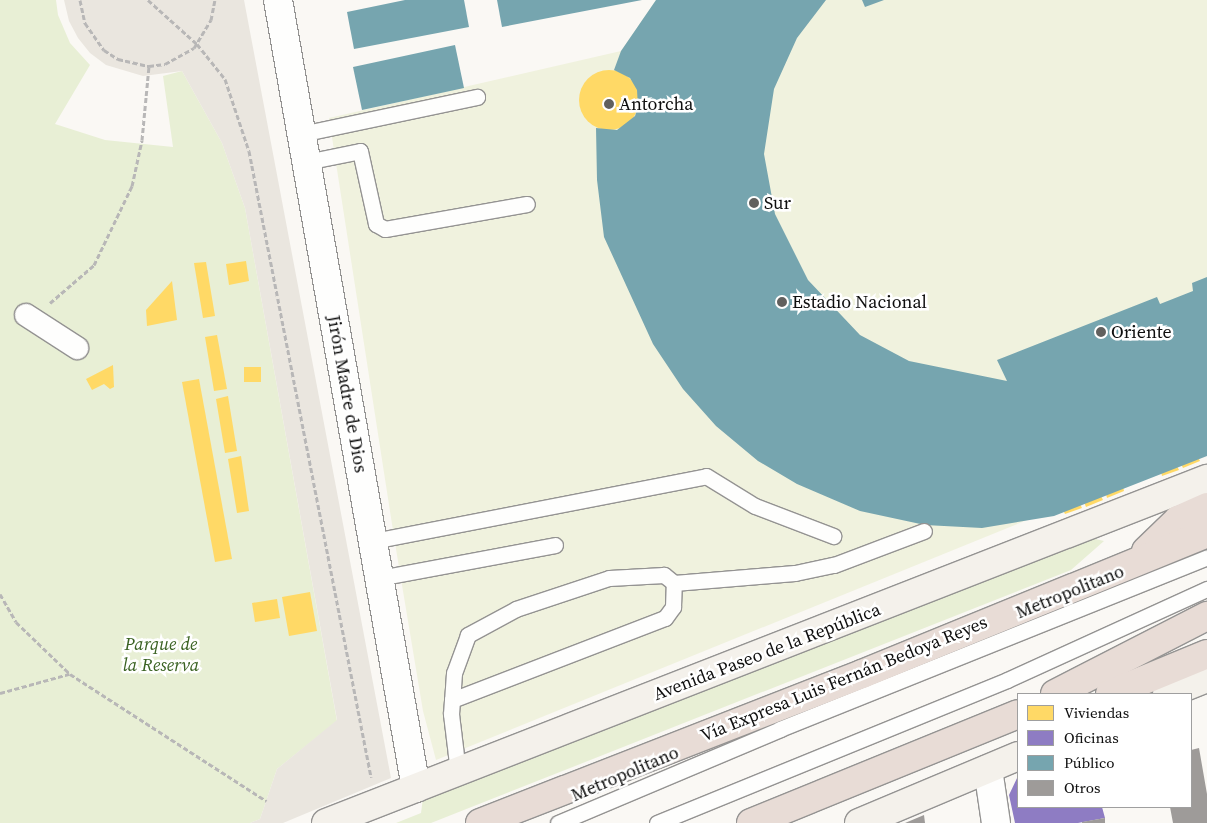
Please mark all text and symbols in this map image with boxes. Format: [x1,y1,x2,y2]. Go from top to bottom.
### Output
place label: Antorcha [619,93,694,115]
marker: Antorcha [603,98,615,110]
place label: Sur [764,192,791,214]
marker: Sur [748,197,760,209]
place label: Estadio Nacional [792,291,927,313]
marker: Estadio Nacional [776,296,788,308]
street label: Jirón Madre de Dios [322,313,372,475]
place label: Oriente [1111,321,1172,343]
marker: Oriente [1095,326,1107,338]
street label: Metropolitano [1013,561,1127,623]
street label: Avenida Paseo de la República [650,599,884,705]
street label: Vía Expresa Luis Fernán Bedoya Reyes [697,611,991,747]
park label: Parque de la Reserva [123,634,199,676]
legend [1017,693,1192,808]
text: Viviendas [1064,702,1129,723]
text: Oficinas [1064,727,1119,748]
street label: Metropolitano [568,742,682,806]
text: Público [1064,752,1115,773]
text: Otros [1064,777,1100,798]

